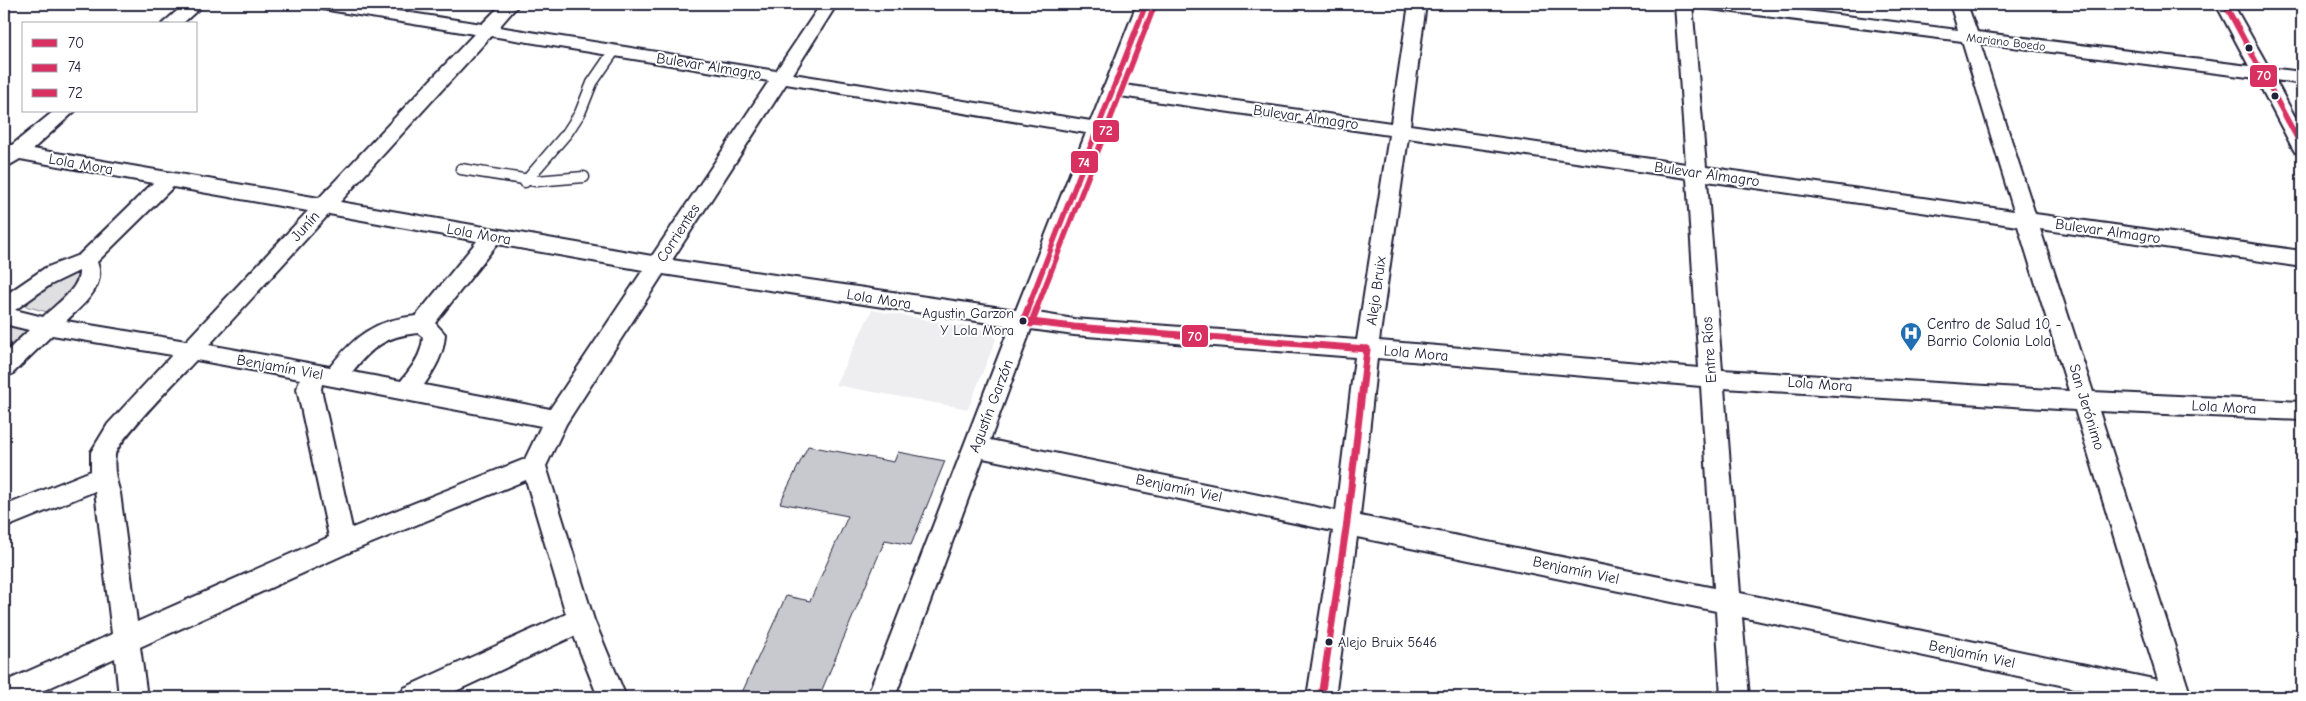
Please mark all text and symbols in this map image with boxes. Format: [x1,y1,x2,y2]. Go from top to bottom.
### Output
legend [22,22,198,112]
street label: Mariano Boedo [1966,30,2046,54]
text: 70 [68,34,84,52]
unlabelled marker [2244,43,2254,53]
street label: Bulevar Almagro [655,49,763,83]
text: 74 [68,58,81,76]
line badge: 70 [2249,64,2278,88]
text: 70 [2257,67,2271,84]
text: 72 [68,84,83,102]
unlabelled marker [2270,91,2280,101]
street label: Bulevar Almagro [1252,101,1360,133]
line badge: 72 [1092,119,1120,143]
text: 72 [1099,122,1113,139]
street label: Lola Mora [47,149,115,179]
line badge: 74 [1070,150,1099,174]
text: 74 [1078,154,1090,171]
street label: Bulevar Almagro [1653,158,1761,190]
street label: Corrientes [653,200,703,266]
street label: Junín [287,207,323,245]
street label: Bulevar Almagro [2054,215,2162,247]
street label: Lola Mora [445,219,513,249]
street label: Alejo Bruix [1362,254,1390,327]
street label: Lola Mora [845,285,913,313]
place label: Agustin Garzon Y Lola Mora [922,305,1014,339]
place label: Centro de Salud 10 - Barrio Colonia Lola [1927,315,2061,350]
marker: Agustin Garzon Y Lola Mora [1018,316,1028,326]
street label: Entre Ríos [1698,316,1720,384]
hospital icon: Centro de Salud 10 - Barrio Colonia Lola [1899,321,1923,352]
line badge: 70 [1181,324,1209,348]
text: 70 [1188,328,1202,345]
street label: Lola Mora [1383,341,1449,365]
street label: Benjamín Viel [235,351,325,383]
street label: Agustín Garzón [965,357,1017,455]
street label: San Jerónimo [2065,362,2109,452]
street label: Lola Mora [1787,373,1853,395]
street label: Lola Mora [2191,396,2257,418]
street label: Benjamín Viel [1134,470,1224,506]
street label: Benjamín Viel [1531,552,1621,588]
place label: Alejo Bruix 5646 [1338,634,1437,651]
street label: Benjamín Viel [1927,636,2017,672]
marker: Alejo Bruix 5646 [1324,637,1334,647]

